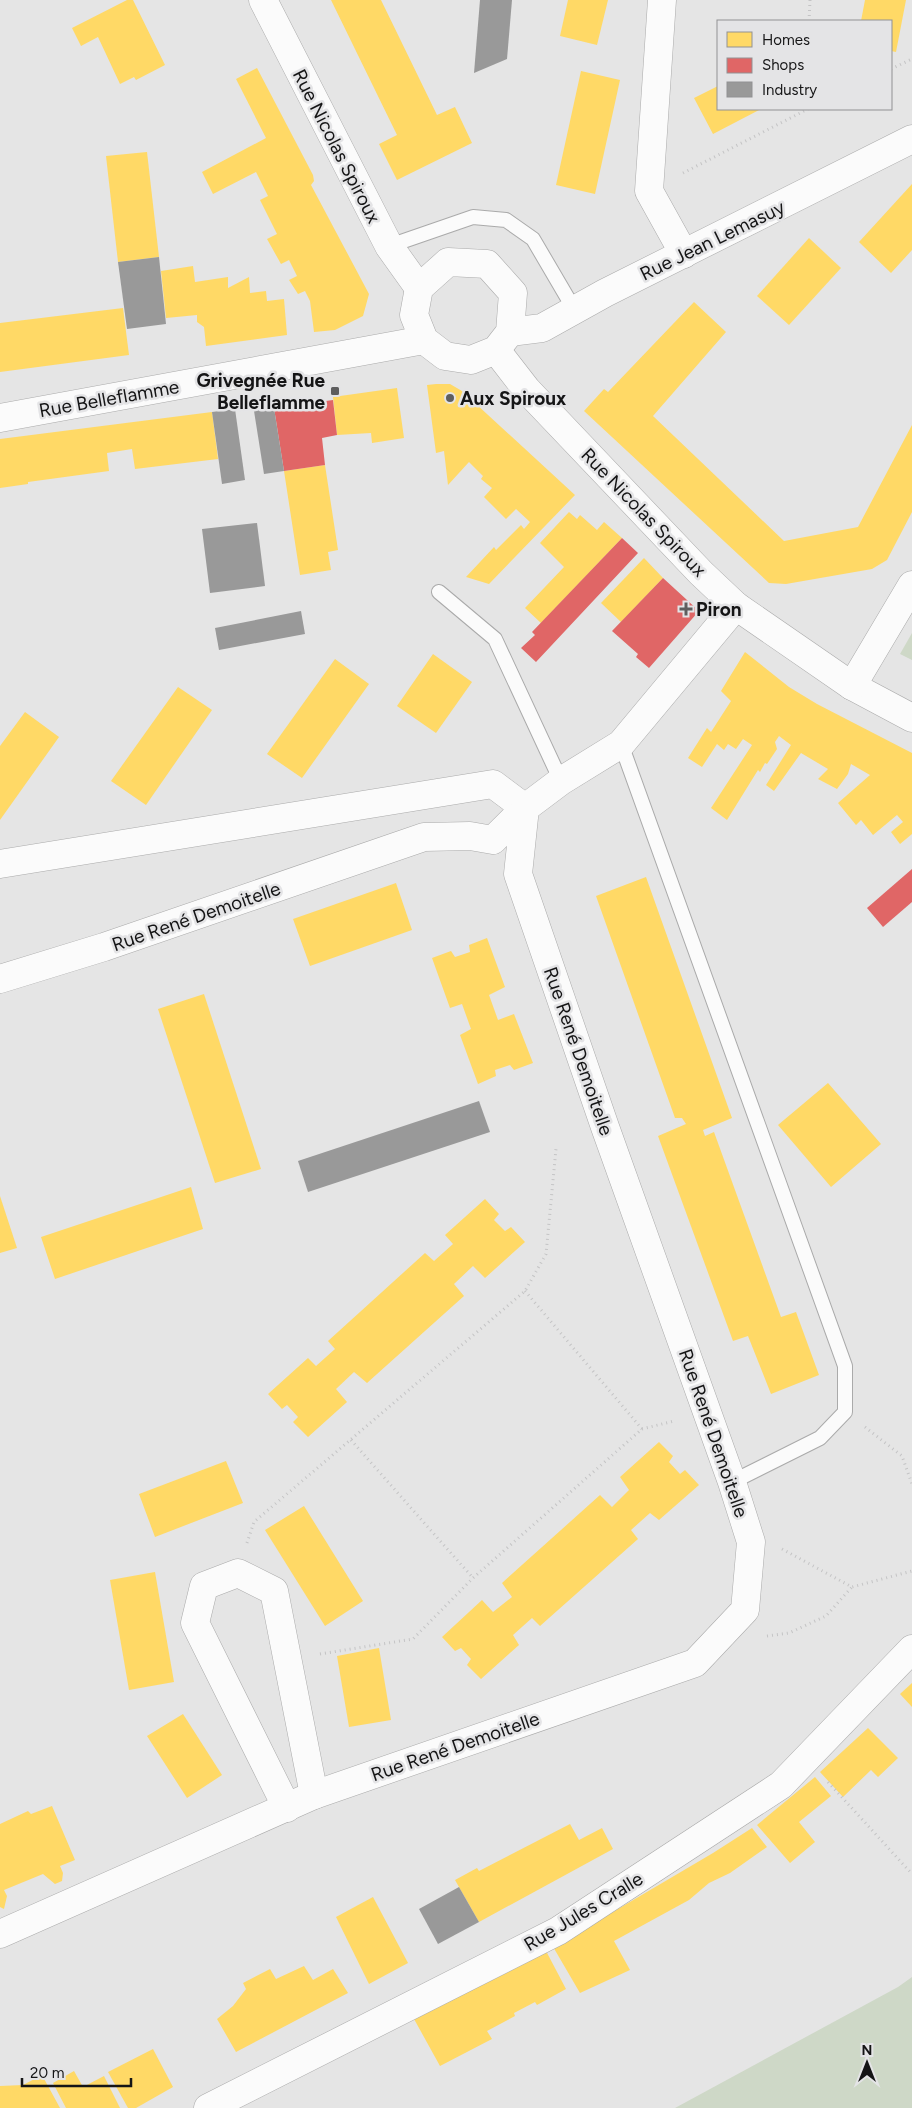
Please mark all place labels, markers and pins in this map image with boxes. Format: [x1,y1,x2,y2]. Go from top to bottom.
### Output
place label: Grivegnée Rue Belleflamme [197,369,325,414]
marker: Grivegnée Rue Belleflamme [329,385,341,397]
place label: Aux Spiroux [460,387,566,410]
marker: Aux Spiroux [444,392,456,404]
place label: Piron [696,598,741,621]
marker: Piron [680,603,692,615]

